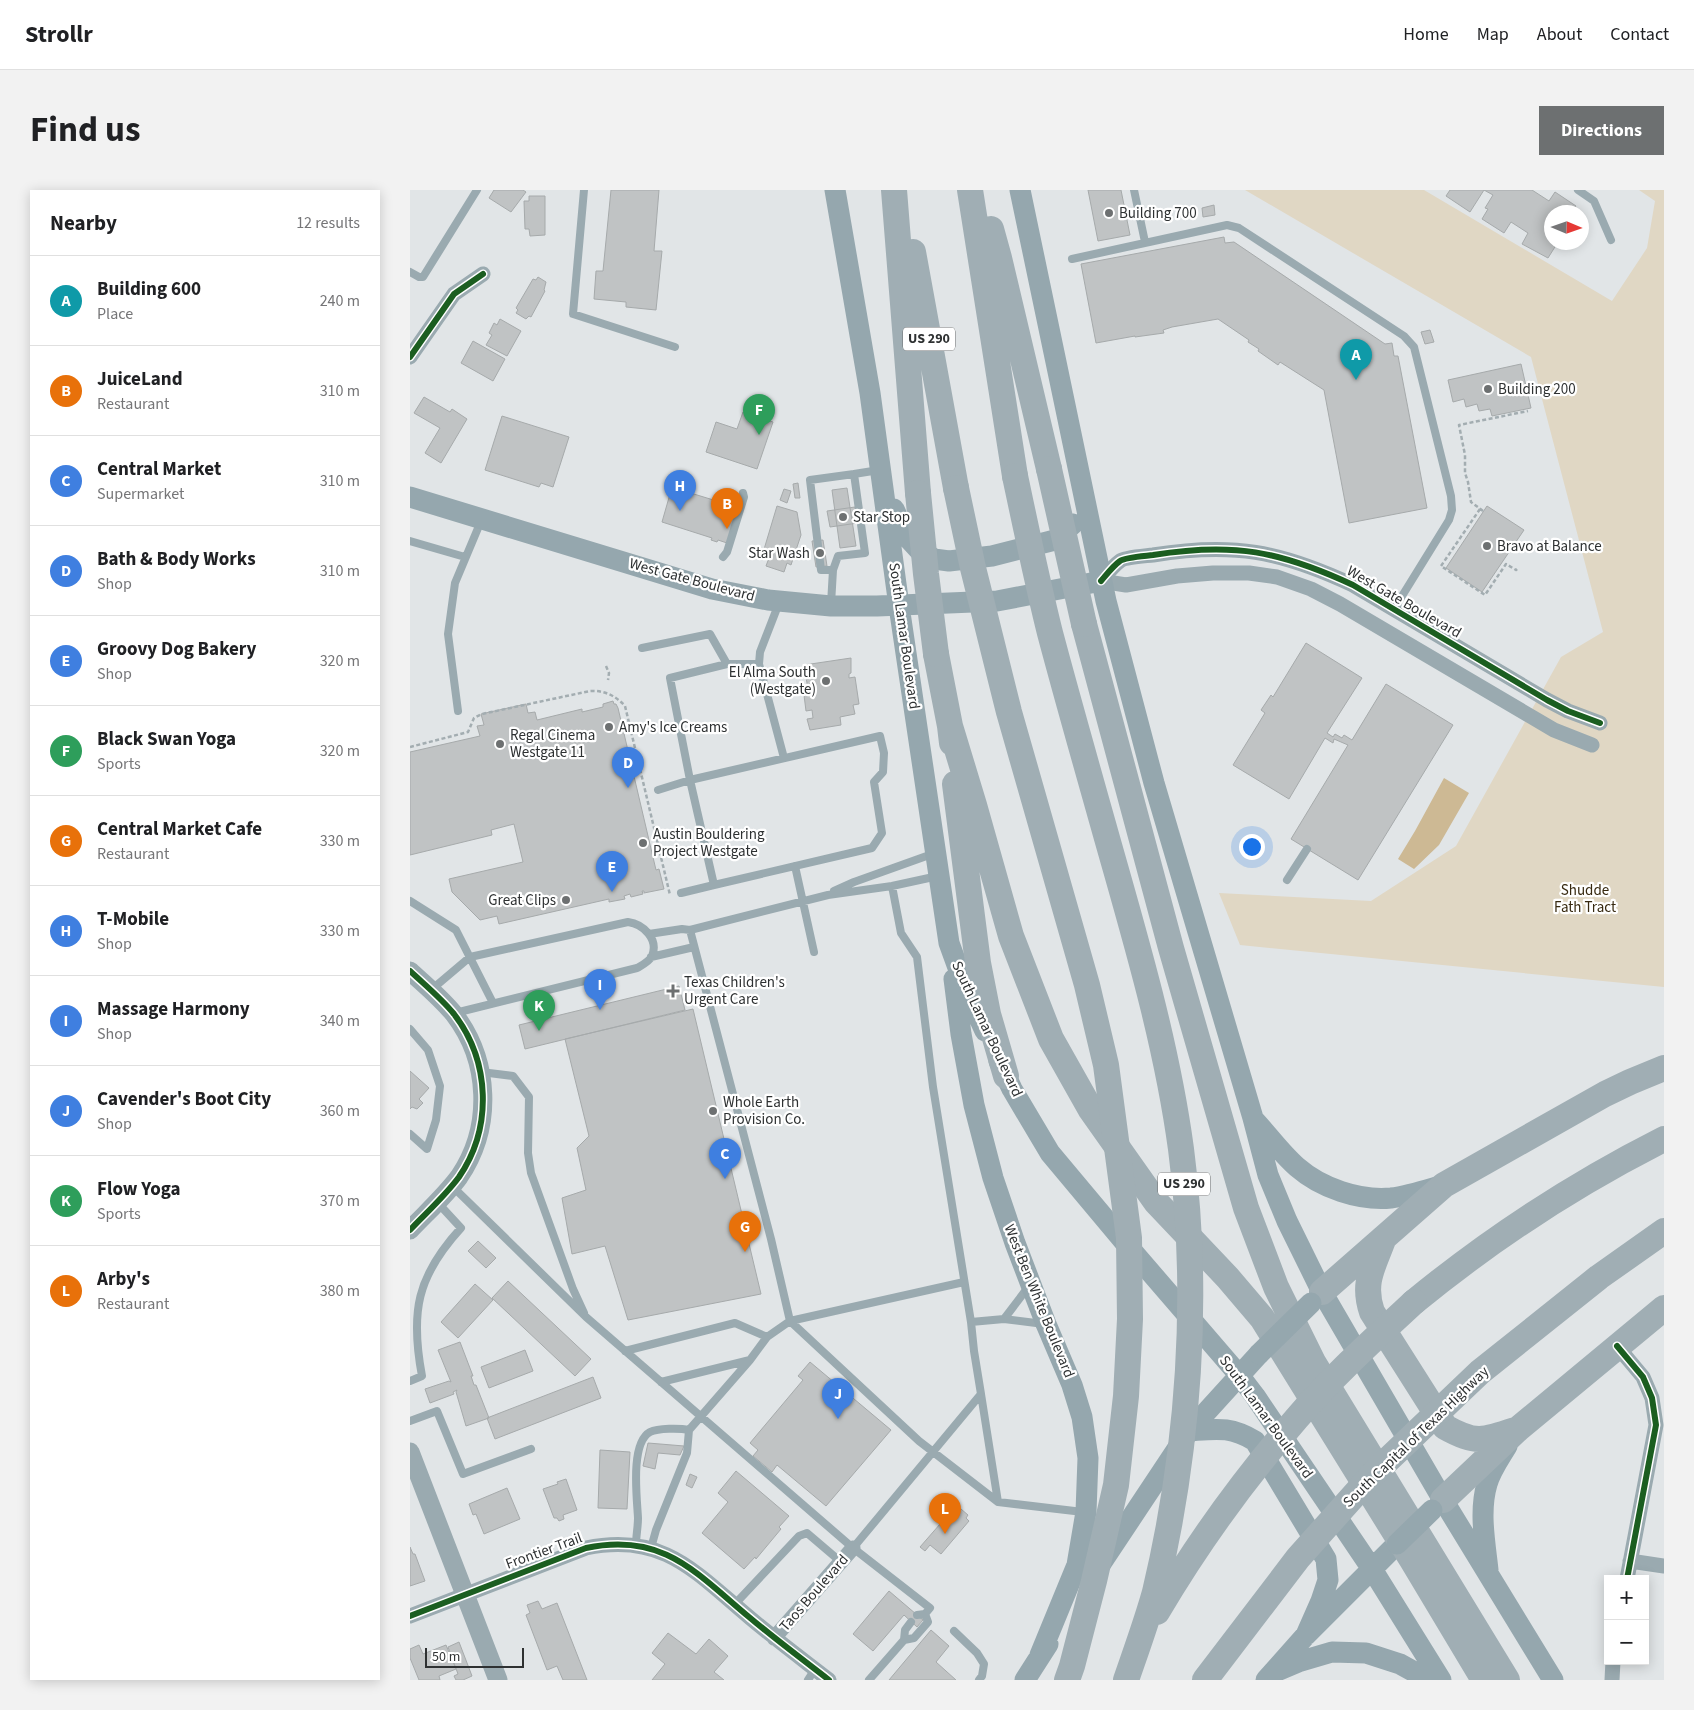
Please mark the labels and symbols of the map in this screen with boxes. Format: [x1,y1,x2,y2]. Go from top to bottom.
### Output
place label: Building 700 [1119,203,1197,224]
north arrow [1544,205,1589,250]
marker: Building 700 [1103,207,1115,219]
road number: US 290 [903,328,955,350]
pin: A [1340,339,1372,380]
place label: Building 200 [1498,379,1576,400]
marker: Building 200 [1482,383,1494,395]
pin: F [743,394,775,435]
pin: H [664,470,696,511]
pin: B [711,488,743,529]
place label: Star Stop [853,507,910,528]
marker: Star Stop [837,511,849,523]
place label: Bravo at Balance [1497,536,1602,557]
marker: Bravo at Balance [1481,540,1493,552]
place label: Star Wash [748,543,810,564]
marker: Star Wash [814,547,826,559]
street label: West Gate Boulevard [627,553,757,607]
street label: South Lamar Boulevard [883,561,925,711]
street label: West Gate Boulevard [1343,561,1465,643]
place label: El Alma South (Westgate) [729,662,816,700]
marker: El Alma South (Westgate) [820,675,832,687]
place label: Amy's Ice Creams [619,717,727,738]
marker: Amy's Ice Creams [603,721,615,733]
place label: Regal Cinema Westgate 11 [510,725,595,763]
marker: Regal Cinema Westgate 11 [494,738,506,750]
pin: D [612,747,644,788]
place label: Austin Bouldering Project Westgate [653,824,765,862]
your location [1239,834,1265,860]
marker: Austin Bouldering Project Westgate [637,837,649,849]
pin: E [596,851,628,892]
park label: Shudde Fath Tract [1554,880,1616,918]
place label: Great Clips [488,890,556,911]
marker: Great Clips [560,894,572,906]
street label: South Lamar Boulevard [946,958,1028,1100]
pin: I [584,969,616,1010]
place label: Texas Children's Urgent Care [684,972,785,1010]
marker: Texas Children's Urgent Care [666,984,680,998]
pin: K [523,990,555,1031]
place label: Whole Earth Provision Co. [723,1092,805,1130]
marker: Whole Earth Provision Co. [707,1105,719,1117]
pin: C [709,1138,741,1179]
road number: US 290 [1158,1172,1210,1196]
pin: G [729,1211,761,1252]
street label: West Ben White Boulevard [999,1221,1079,1381]
street label: South Lamar Boulevard [1214,1351,1318,1483]
street label: South Capital of Texas Highway [1338,1362,1494,1512]
pin: J [822,1378,854,1419]
pin: L [929,1493,961,1534]
street label: Frontier Trail [503,1527,585,1575]
street label: Taos Boulevard [775,1550,853,1636]
scale bar [425,1645,524,1668]

